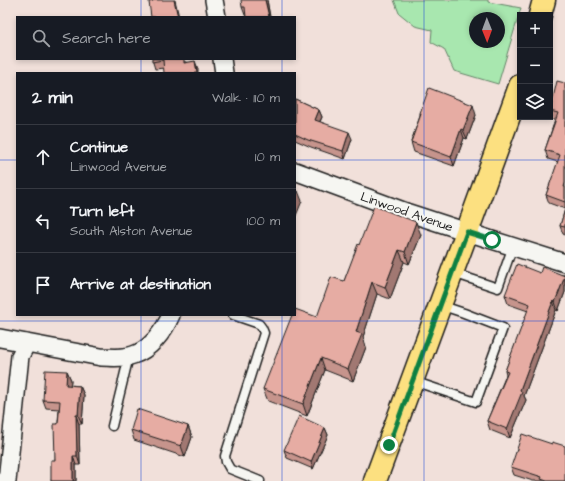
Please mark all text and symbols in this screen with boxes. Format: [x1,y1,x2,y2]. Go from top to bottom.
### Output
north arrow [469,12,505,48]
map controls [517,12,553,120]
button: + [517,12,553,48]
search box [16,16,296,60]
icon: search [30,27,52,49]
text: Search here [62,28,151,49]
button: − [517,48,553,84]
button: layers [517,84,553,120]
text: 2 min [32,86,73,110]
text: Walk · 110 m [212,89,280,107]
text: Continue [70,137,128,158]
icon: ahead [32,146,54,168]
text: 10 m [255,148,280,166]
text: Linwood Avenue [70,158,167,176]
street label: Linwood Avenue [358,188,455,236]
text: Turn left [70,201,134,222]
icon: left [32,210,54,232]
text: 100 m [247,212,280,230]
text: South Alston Avenue [70,222,193,240]
route start [483,231,501,249]
icon: arrive [32,274,54,296]
text: Arrive at destination [70,274,211,295]
route end [380,436,398,454]

